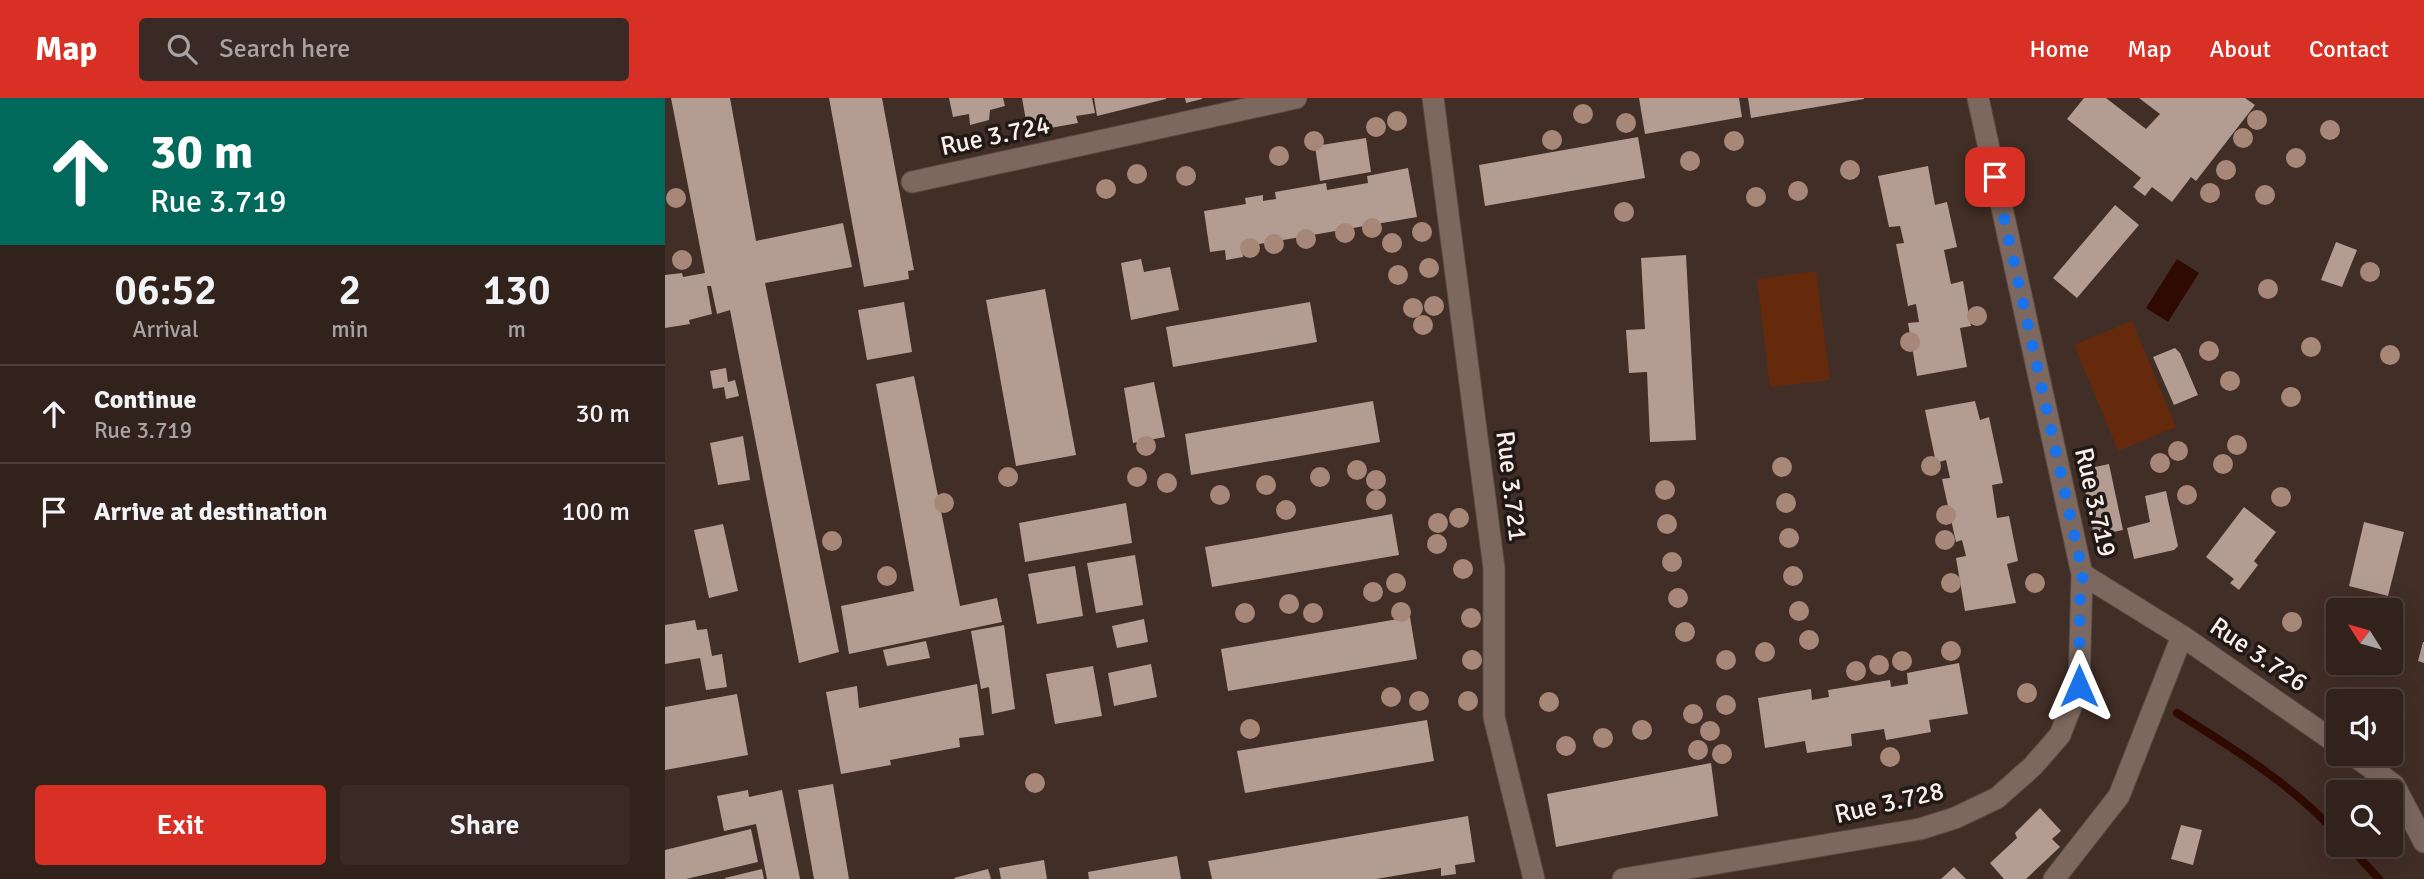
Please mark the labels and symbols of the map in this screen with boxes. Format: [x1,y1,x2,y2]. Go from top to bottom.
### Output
street label: Rue 3.724 [938,109,1053,163]
pin [1965,147,2025,207]
street label: Rue 3.721 [1488,429,1534,543]
street label: Rue 3.719 [2067,445,2123,560]
north arrow [2326,598,2403,676]
street label: Rue 3.726 [2204,611,2313,699]
position arrow [2042,649,2116,723]
street label: Rue 3.728 [1832,775,1947,831]

